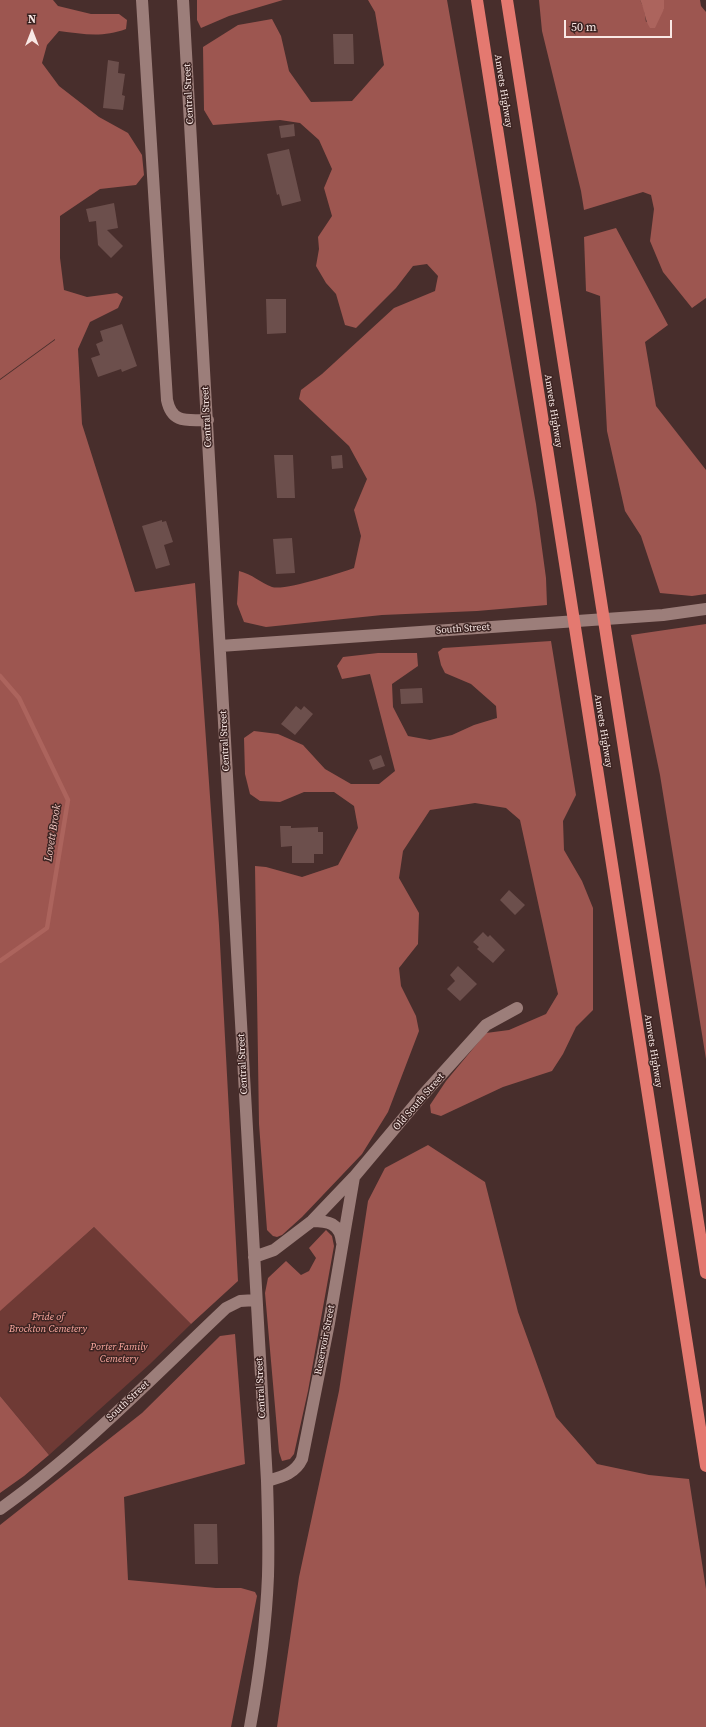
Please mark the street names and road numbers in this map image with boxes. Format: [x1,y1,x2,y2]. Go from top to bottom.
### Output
street label: Amvets Highway [491,53,515,129]
street label: Central Street [181,63,197,125]
street label: Amvets Highway [541,373,565,449]
street label: Central Street [199,386,215,448]
street label: South Street [436,621,490,637]
street label: Amvets Highway [591,693,615,769]
street label: Central Street [217,710,233,772]
street label: Amvets Highway [641,1013,665,1089]
street label: Central Street [235,1033,251,1095]
street label: Old South Street [391,1071,447,1133]
street label: Reservoir Street [312,1304,338,1376]
street label: Central Street [253,1357,269,1419]
street label: South Street [104,1378,152,1424]

